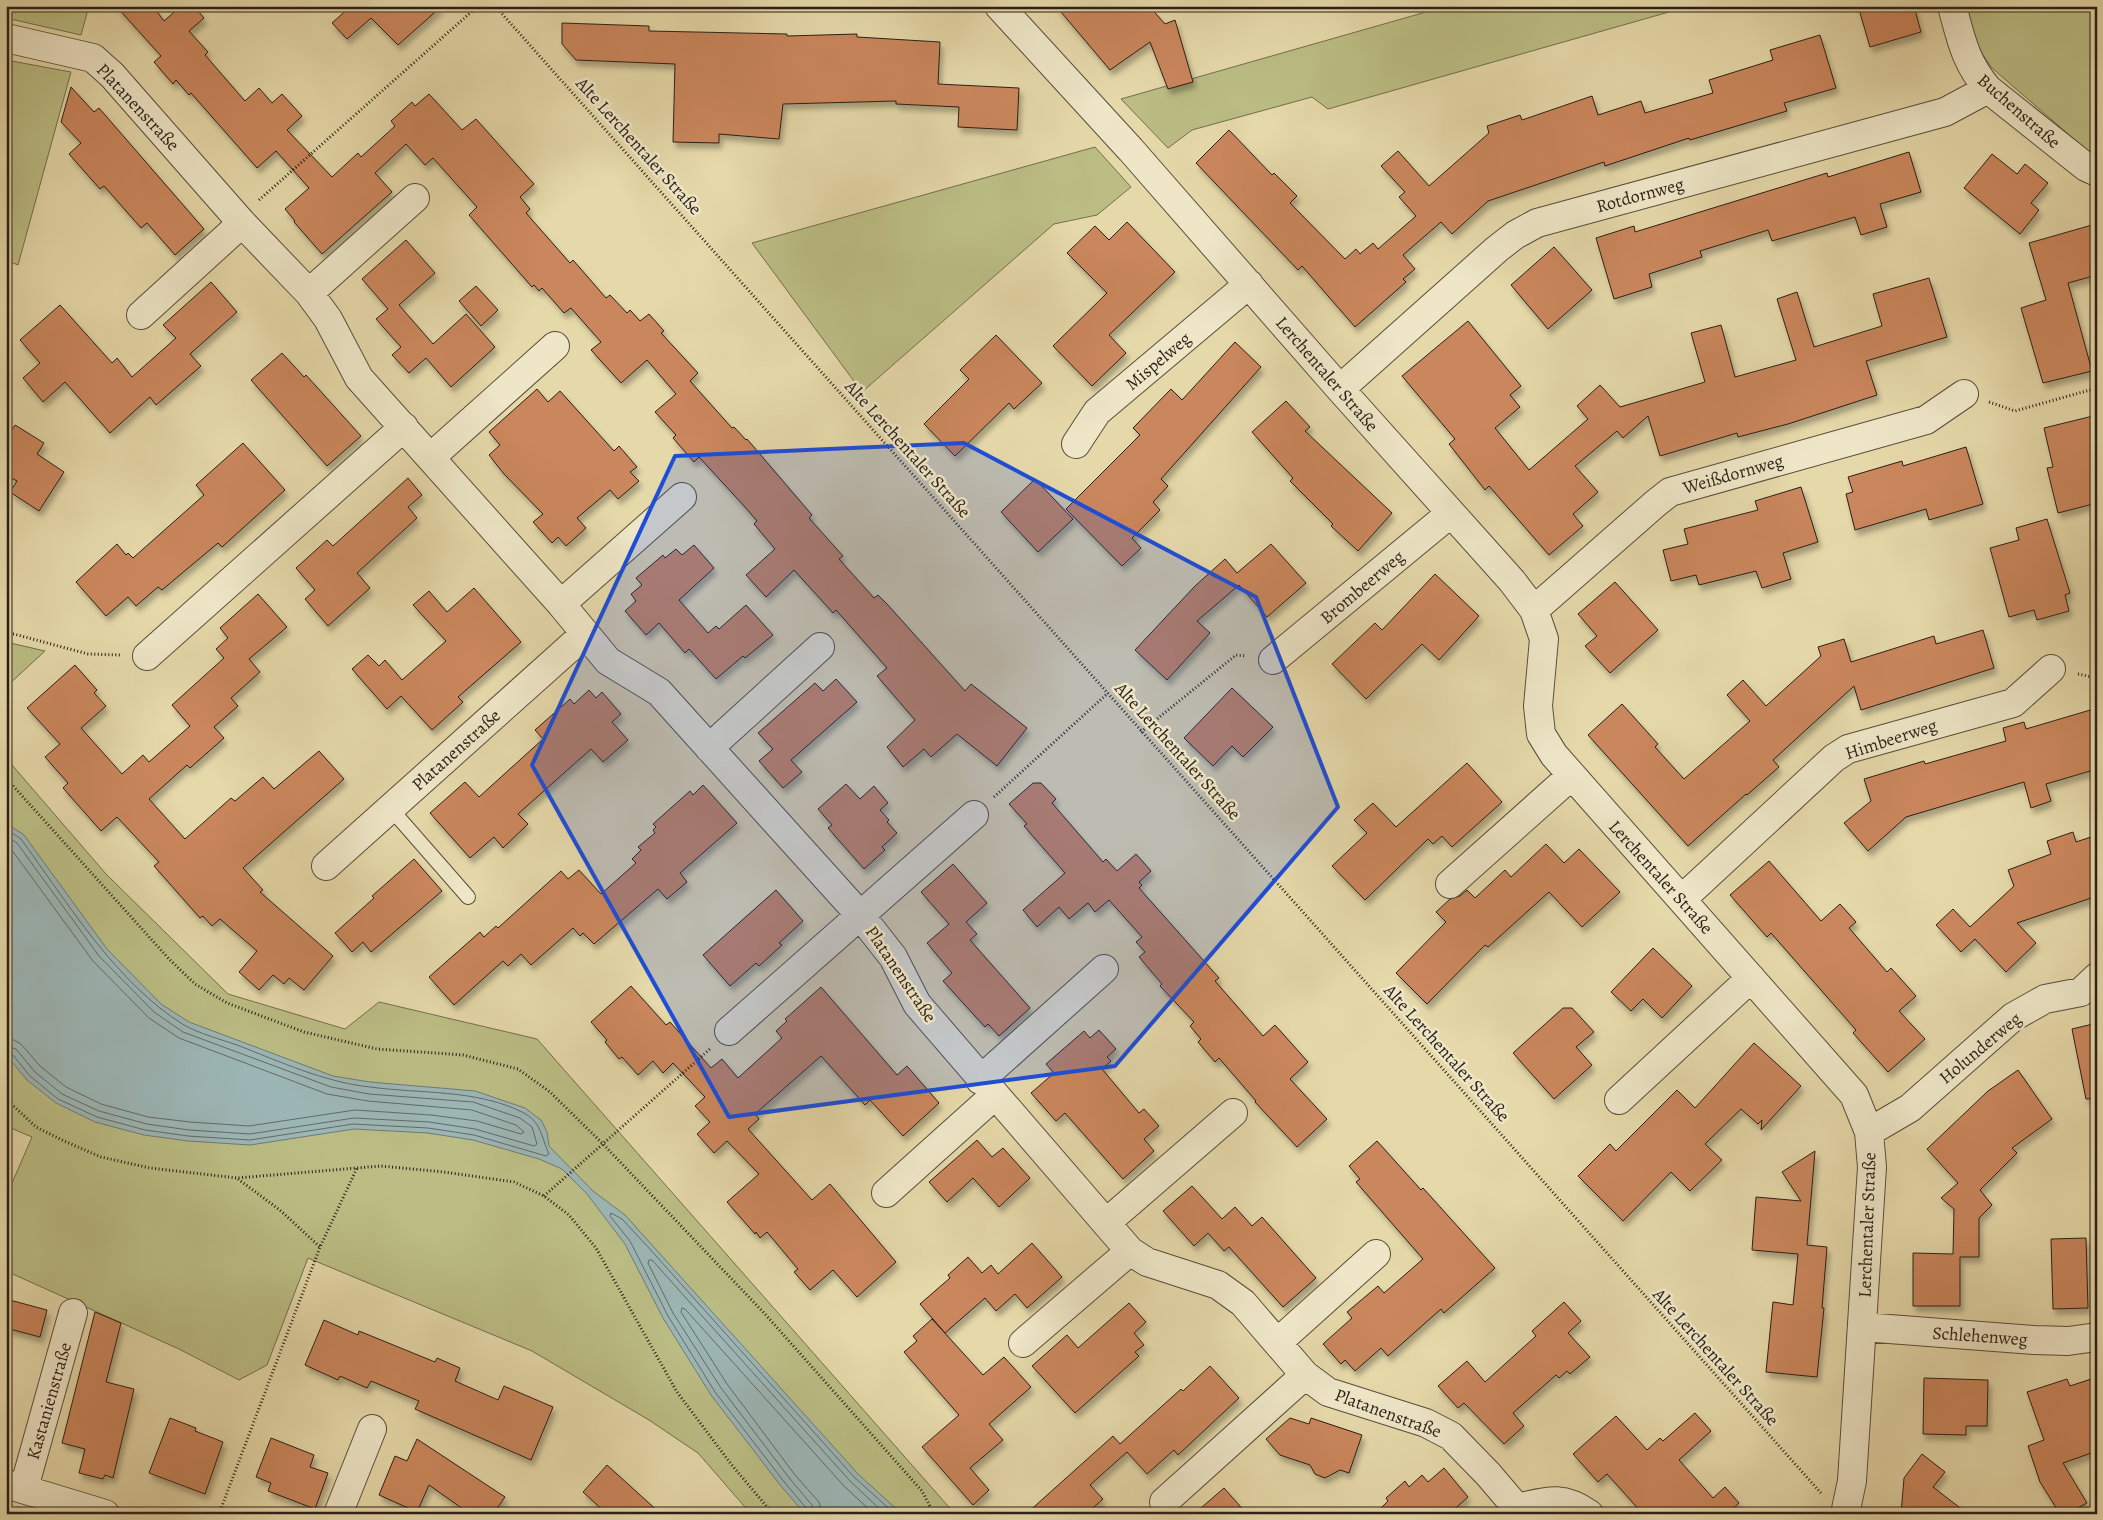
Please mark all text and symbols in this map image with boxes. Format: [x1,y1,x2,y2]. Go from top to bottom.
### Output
street label: Platanenstraße [91,58,185,156]
street label: Buchenstraße [1972,68,2066,154]
street label: Alte Lerchentaler Straße [570,71,707,220]
street label: Rotdornweg [1594,172,1686,218]
street label: Lerchentaler Straße [1270,311,1384,437]
street label: Mispelweg [1120,327,1196,395]
street label: Alte Lerchentaler Straße [839,374,976,523]
street label: Weißdornweg [1679,448,1786,500]
street label: Brombeerweg [1315,545,1409,629]
street label: Alte Lerchentaler Straße [1109,676,1246,825]
street label: Platanenstraße [406,704,506,796]
street label: Himbeerweg [1842,713,1940,765]
street label: Lerchentaler Straße [1603,815,1719,939]
street label: Platanenstraße [860,921,942,1027]
street label: Alte Lerchentaler Straße [1378,978,1515,1127]
street label: Holunderweg [1934,1007,2026,1089]
street label: Lerchentaler Straße [1852,1152,1882,1298]
street label: Alte Lerchentaler Straße [1647,1282,1784,1431]
street label: Schlehenweg [1932,1321,2028,1351]
street label: Kastanienstraße [21,1340,77,1462]
street label: Platanenstraße [1331,1383,1445,1443]

